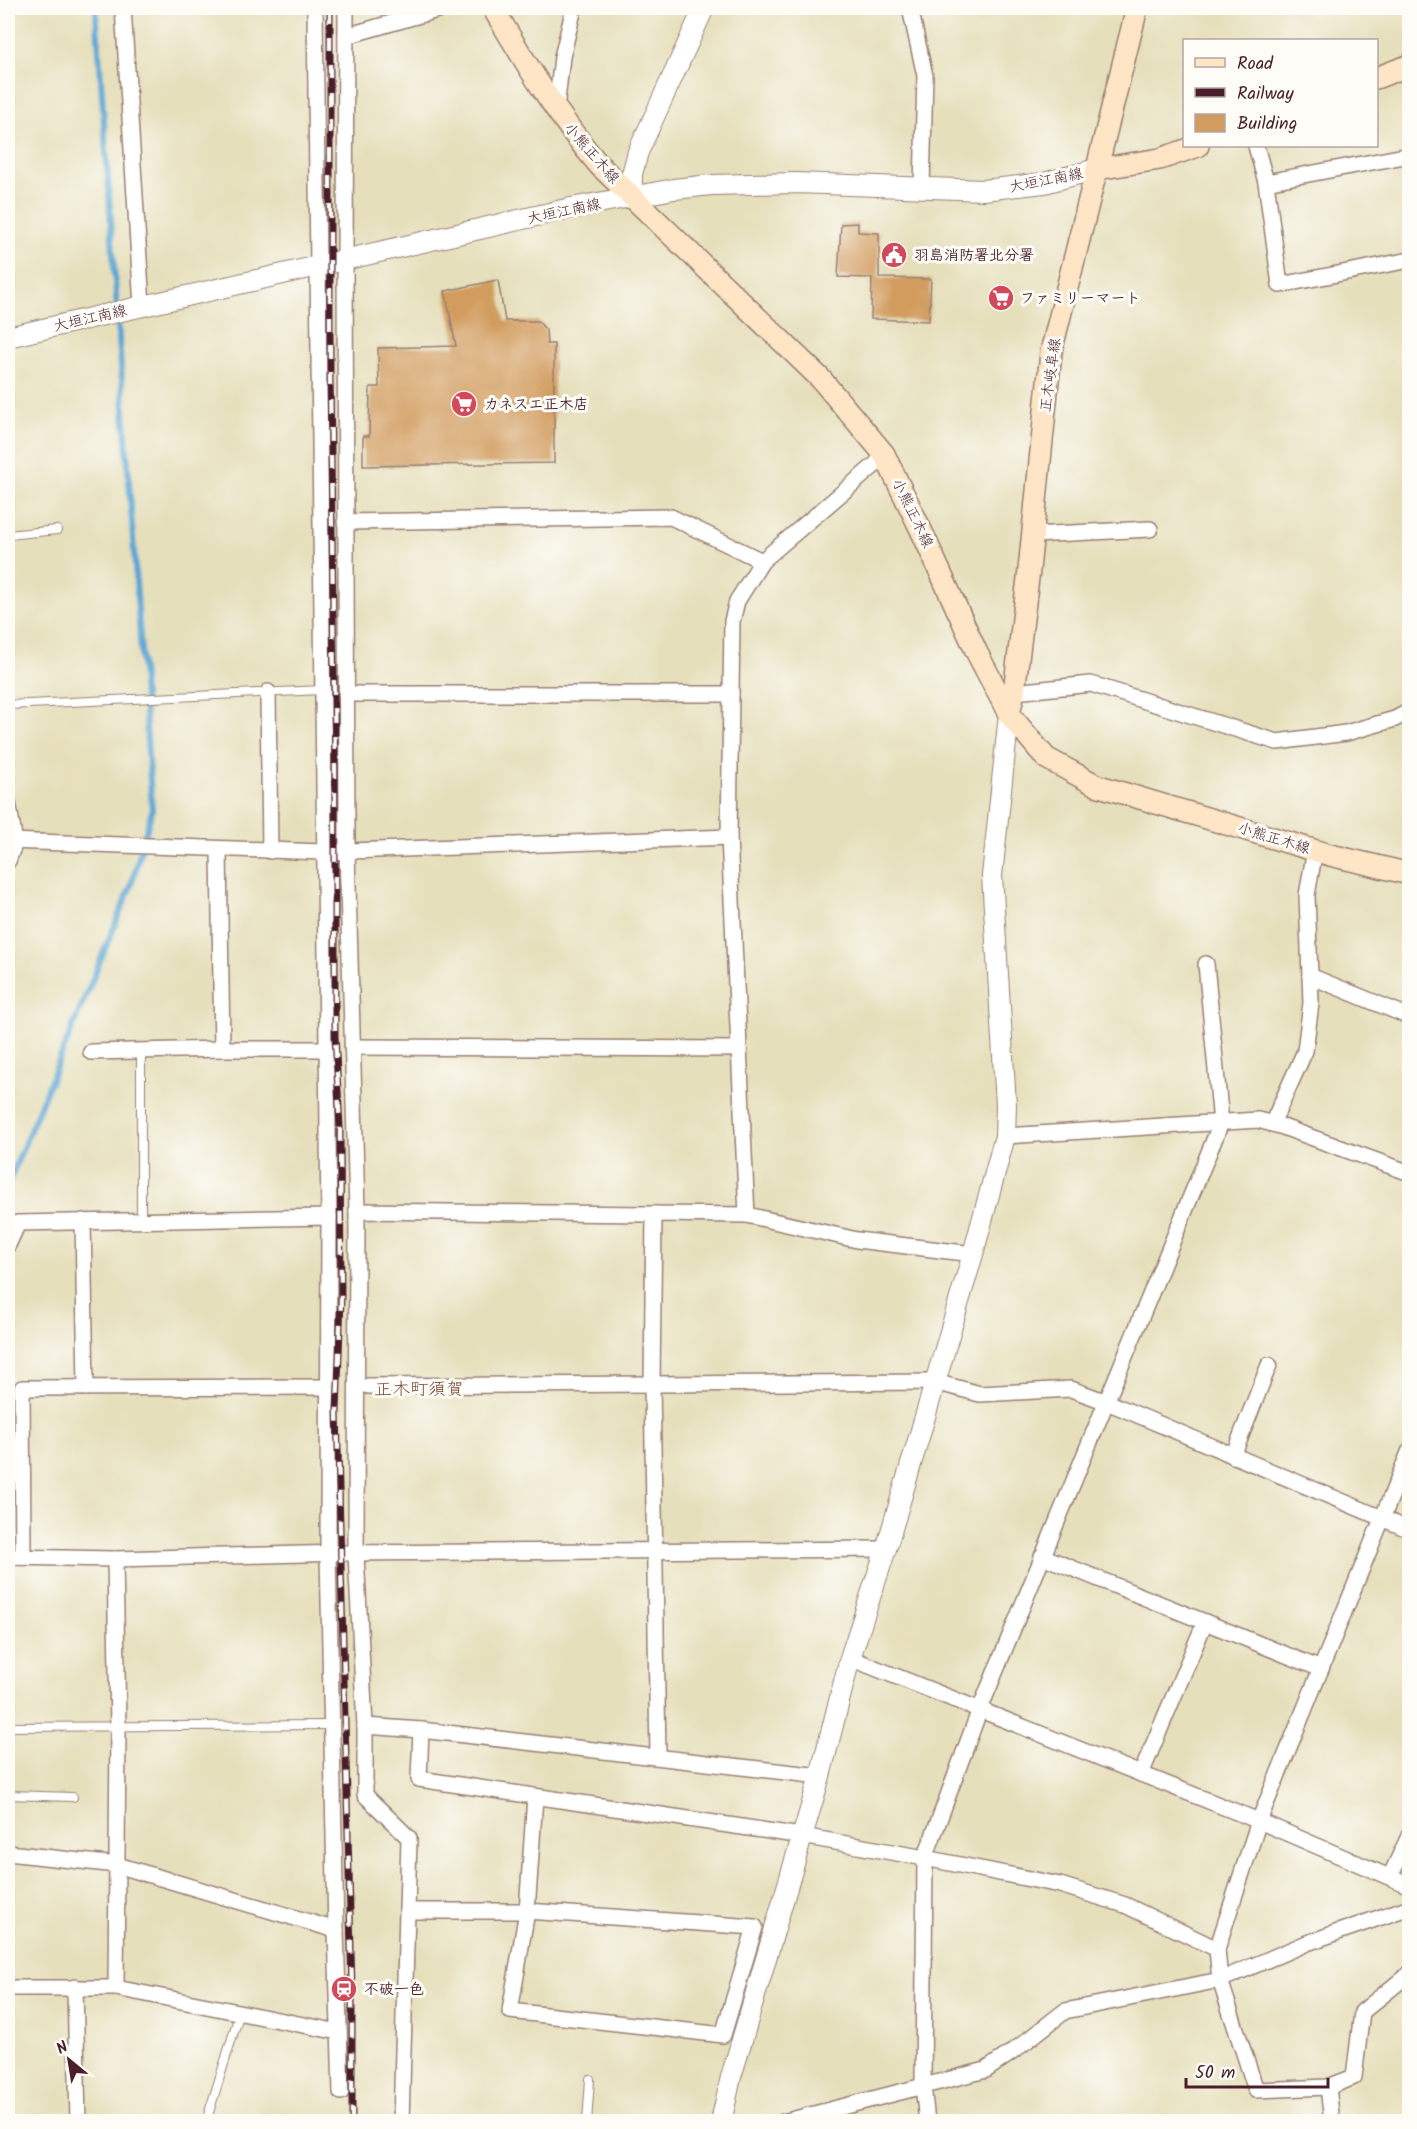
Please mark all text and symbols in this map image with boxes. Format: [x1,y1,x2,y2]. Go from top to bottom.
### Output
legend [1183,39,1378,147]
text: Road [1237,50,1274,79]
text: Railway [1237,80,1294,109]
text: Building [1237,110,1297,139]
street label: 小熊正木線 [558,117,625,190]
street label: 大垣江南線 [1007,162,1085,200]
street label: 大垣江南線 [525,192,603,232]
public building icon: 羽島消防署北分署 [879,240,909,270]
place label: 羽島消防署北分署 [914,244,1034,268]
supermarket icon: ファミリーマート [986,283,1016,313]
place label: ファミリーマート [1020,287,1141,311]
street label: 大垣江南線 [51,299,129,339]
street label: 正木岐阜線 [1034,336,1068,414]
supermarket icon: カネスエ正木店 [449,389,479,419]
place label: カネスエ正木店 [484,393,588,417]
street label: 小熊正木線 [885,474,939,552]
street label: 小熊正木線 [1234,817,1313,861]
district label: 正木町須賀 [374,1376,464,1405]
station icon: 不破一色 [329,1974,359,2004]
place label: 不破一色 [364,1978,424,2002]
north arrow [39,2030,99,2090]
text: N [52,2035,73,2062]
scale bar [1186,2051,1328,2089]
text: 50 m [1195,2059,1235,2088]

